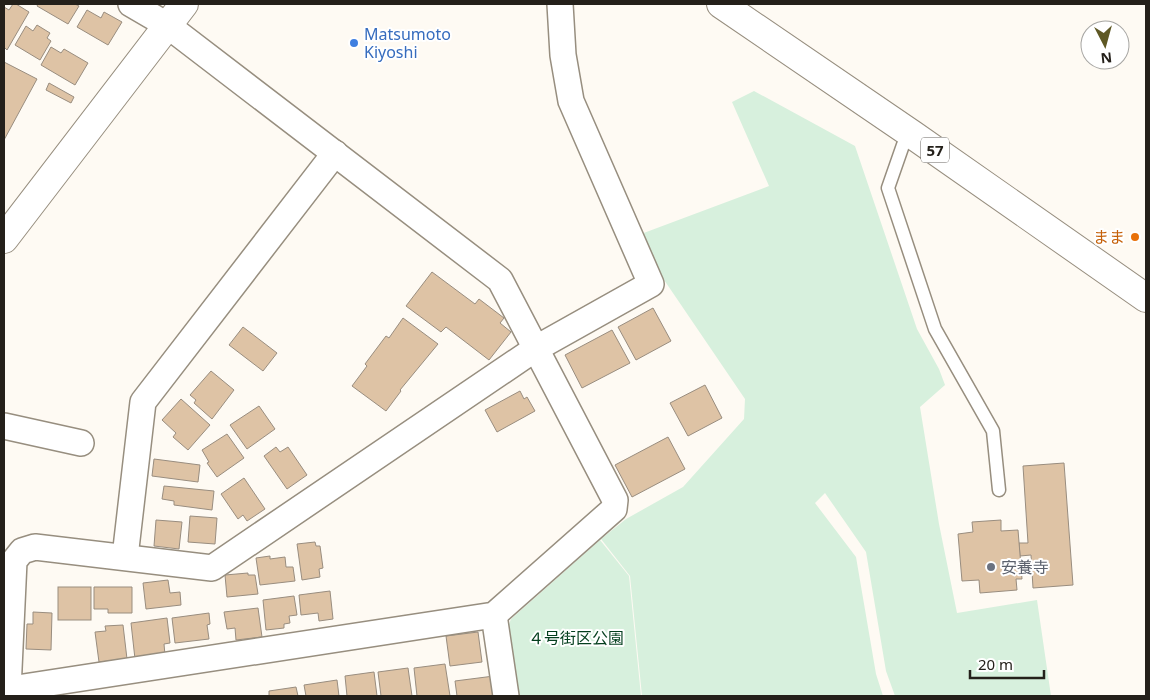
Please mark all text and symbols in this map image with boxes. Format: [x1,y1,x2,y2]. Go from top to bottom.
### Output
north arrow [1080,20,1130,70]
place label: Matsumoto Kiyoshi [364,23,451,63]
marker: Matsumoto Kiyoshi [348,37,360,49]
text: N [1100,48,1113,68]
road number: 57 [921,138,949,162]
place label: まま [1093,226,1125,248]
marker: まま [1129,231,1141,243]
place label: 安養寺 [1001,556,1049,578]
marker: 安養寺 [985,561,997,573]
park label: ４号街区公園 [528,627,624,649]
scale bar [970,648,1044,680]
text: 20 m [978,654,1013,674]

